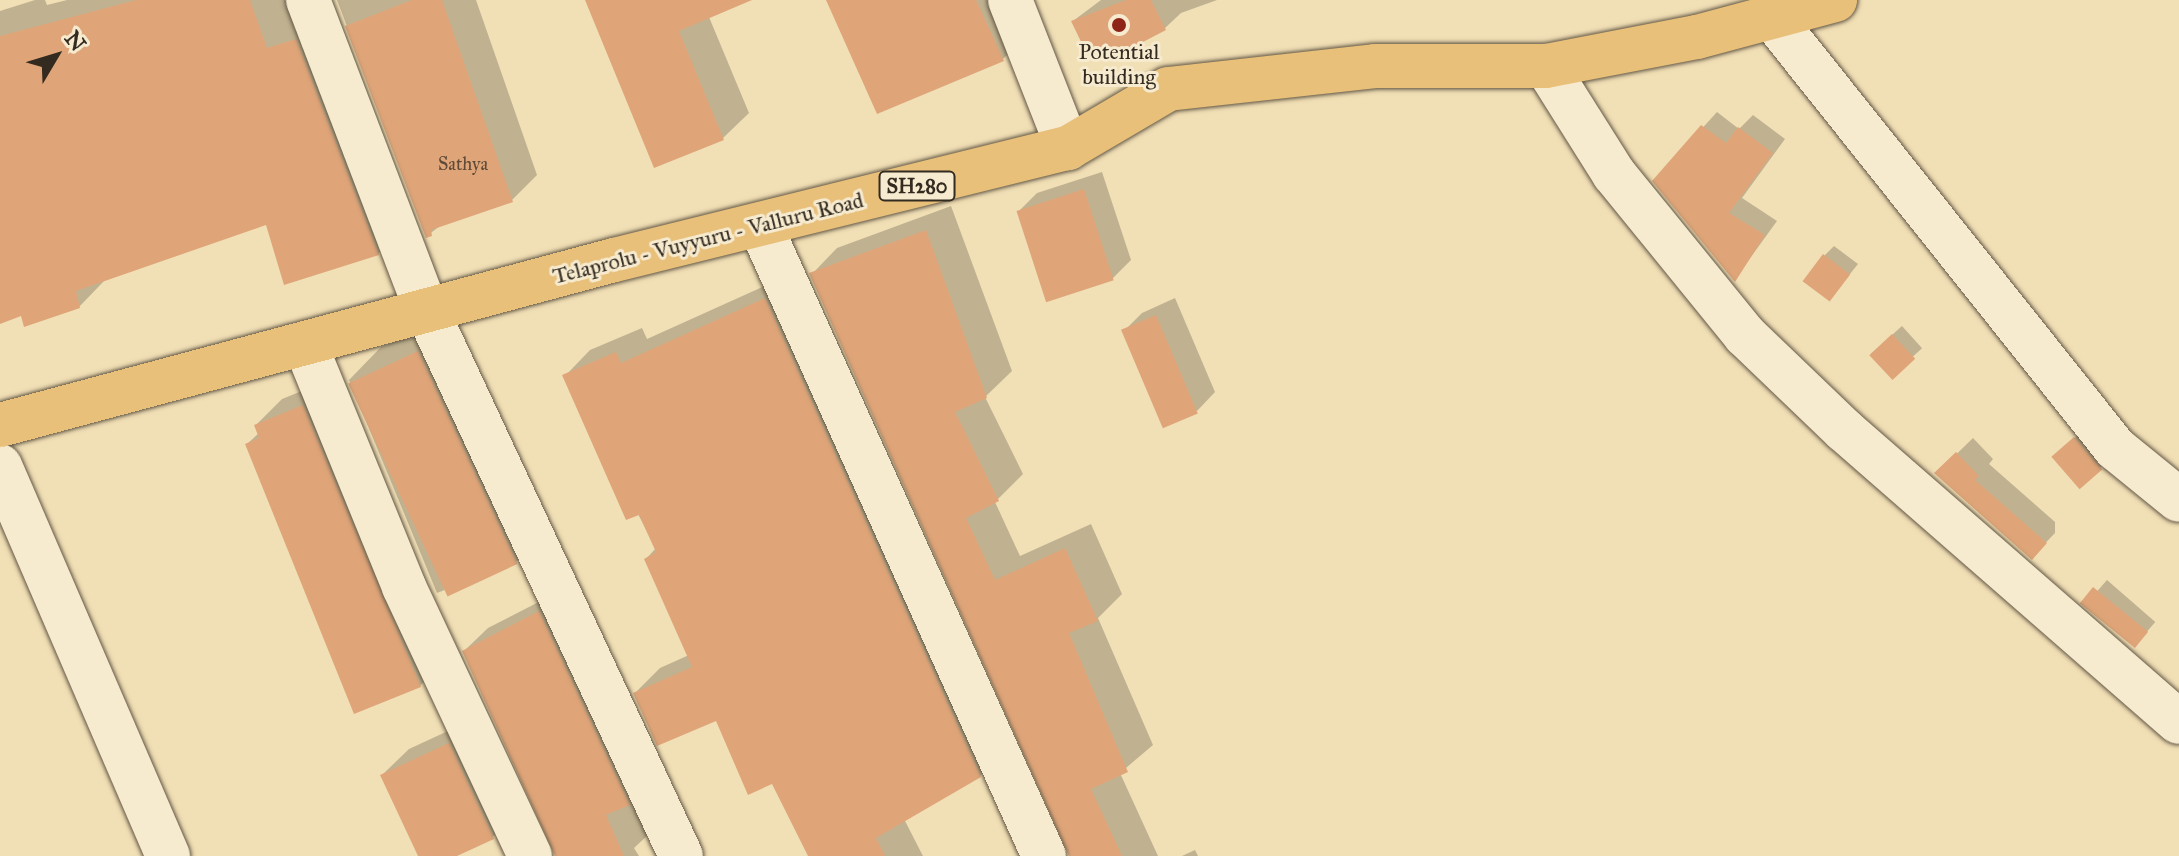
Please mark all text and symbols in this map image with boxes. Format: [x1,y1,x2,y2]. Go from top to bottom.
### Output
north arrow [16,16,96,96]
marker: Potential building [1110,16,1128,34]
text: N [59,25,92,57]
place label: Potential building [1078,38,1160,90]
house number: Sathya [438,153,488,175]
road number: SH280 [877,170,957,202]
street label: Telaprolu - Vuyyuru - Valluru Road [550,187,866,289]

